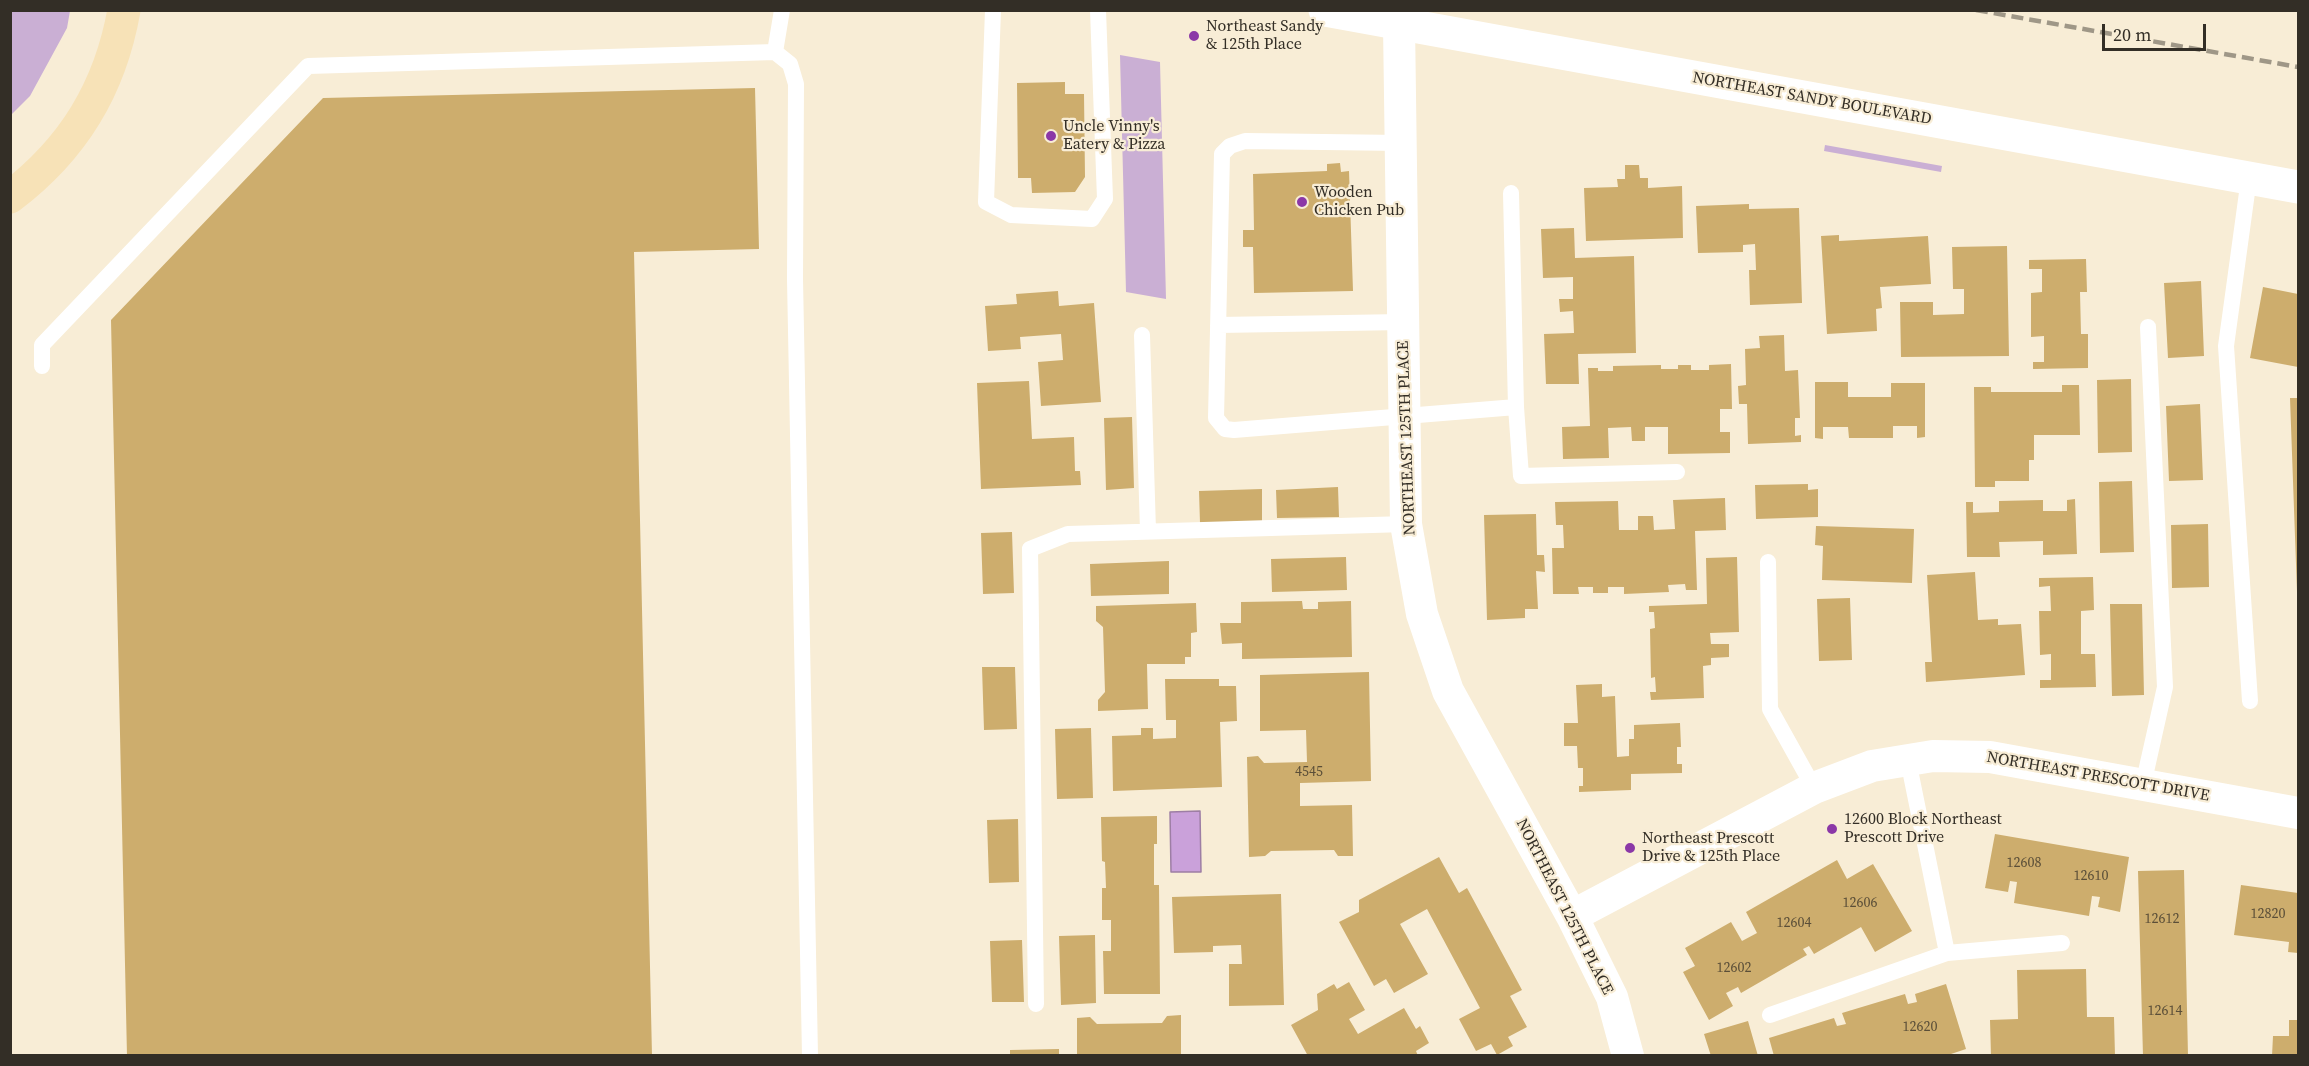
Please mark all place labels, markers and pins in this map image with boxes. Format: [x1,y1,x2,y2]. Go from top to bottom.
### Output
place label: Northeast Sandy & 125th Place [1206,17,1323,55]
marker: Northeast Sandy & 125th Place [1187,29,1201,43]
place label: Uncle Vinny's Eatery & Pizza [1063,117,1165,155]
marker: Uncle Vinny's Eatery & Pizza [1044,129,1058,143]
place label: Wooden Chicken Pub [1314,183,1404,221]
marker: Wooden Chicken Pub [1295,195,1309,209]
place label: 12600 Block Northeast Prescott Drive [1844,810,2002,848]
marker: 12600 Block Northeast Prescott Drive [1825,822,1839,836]
place label: Northeast Prescott Drive & 125th Place [1642,829,1780,867]
marker: Northeast Prescott Drive & 125th Place [1623,841,1637,855]

